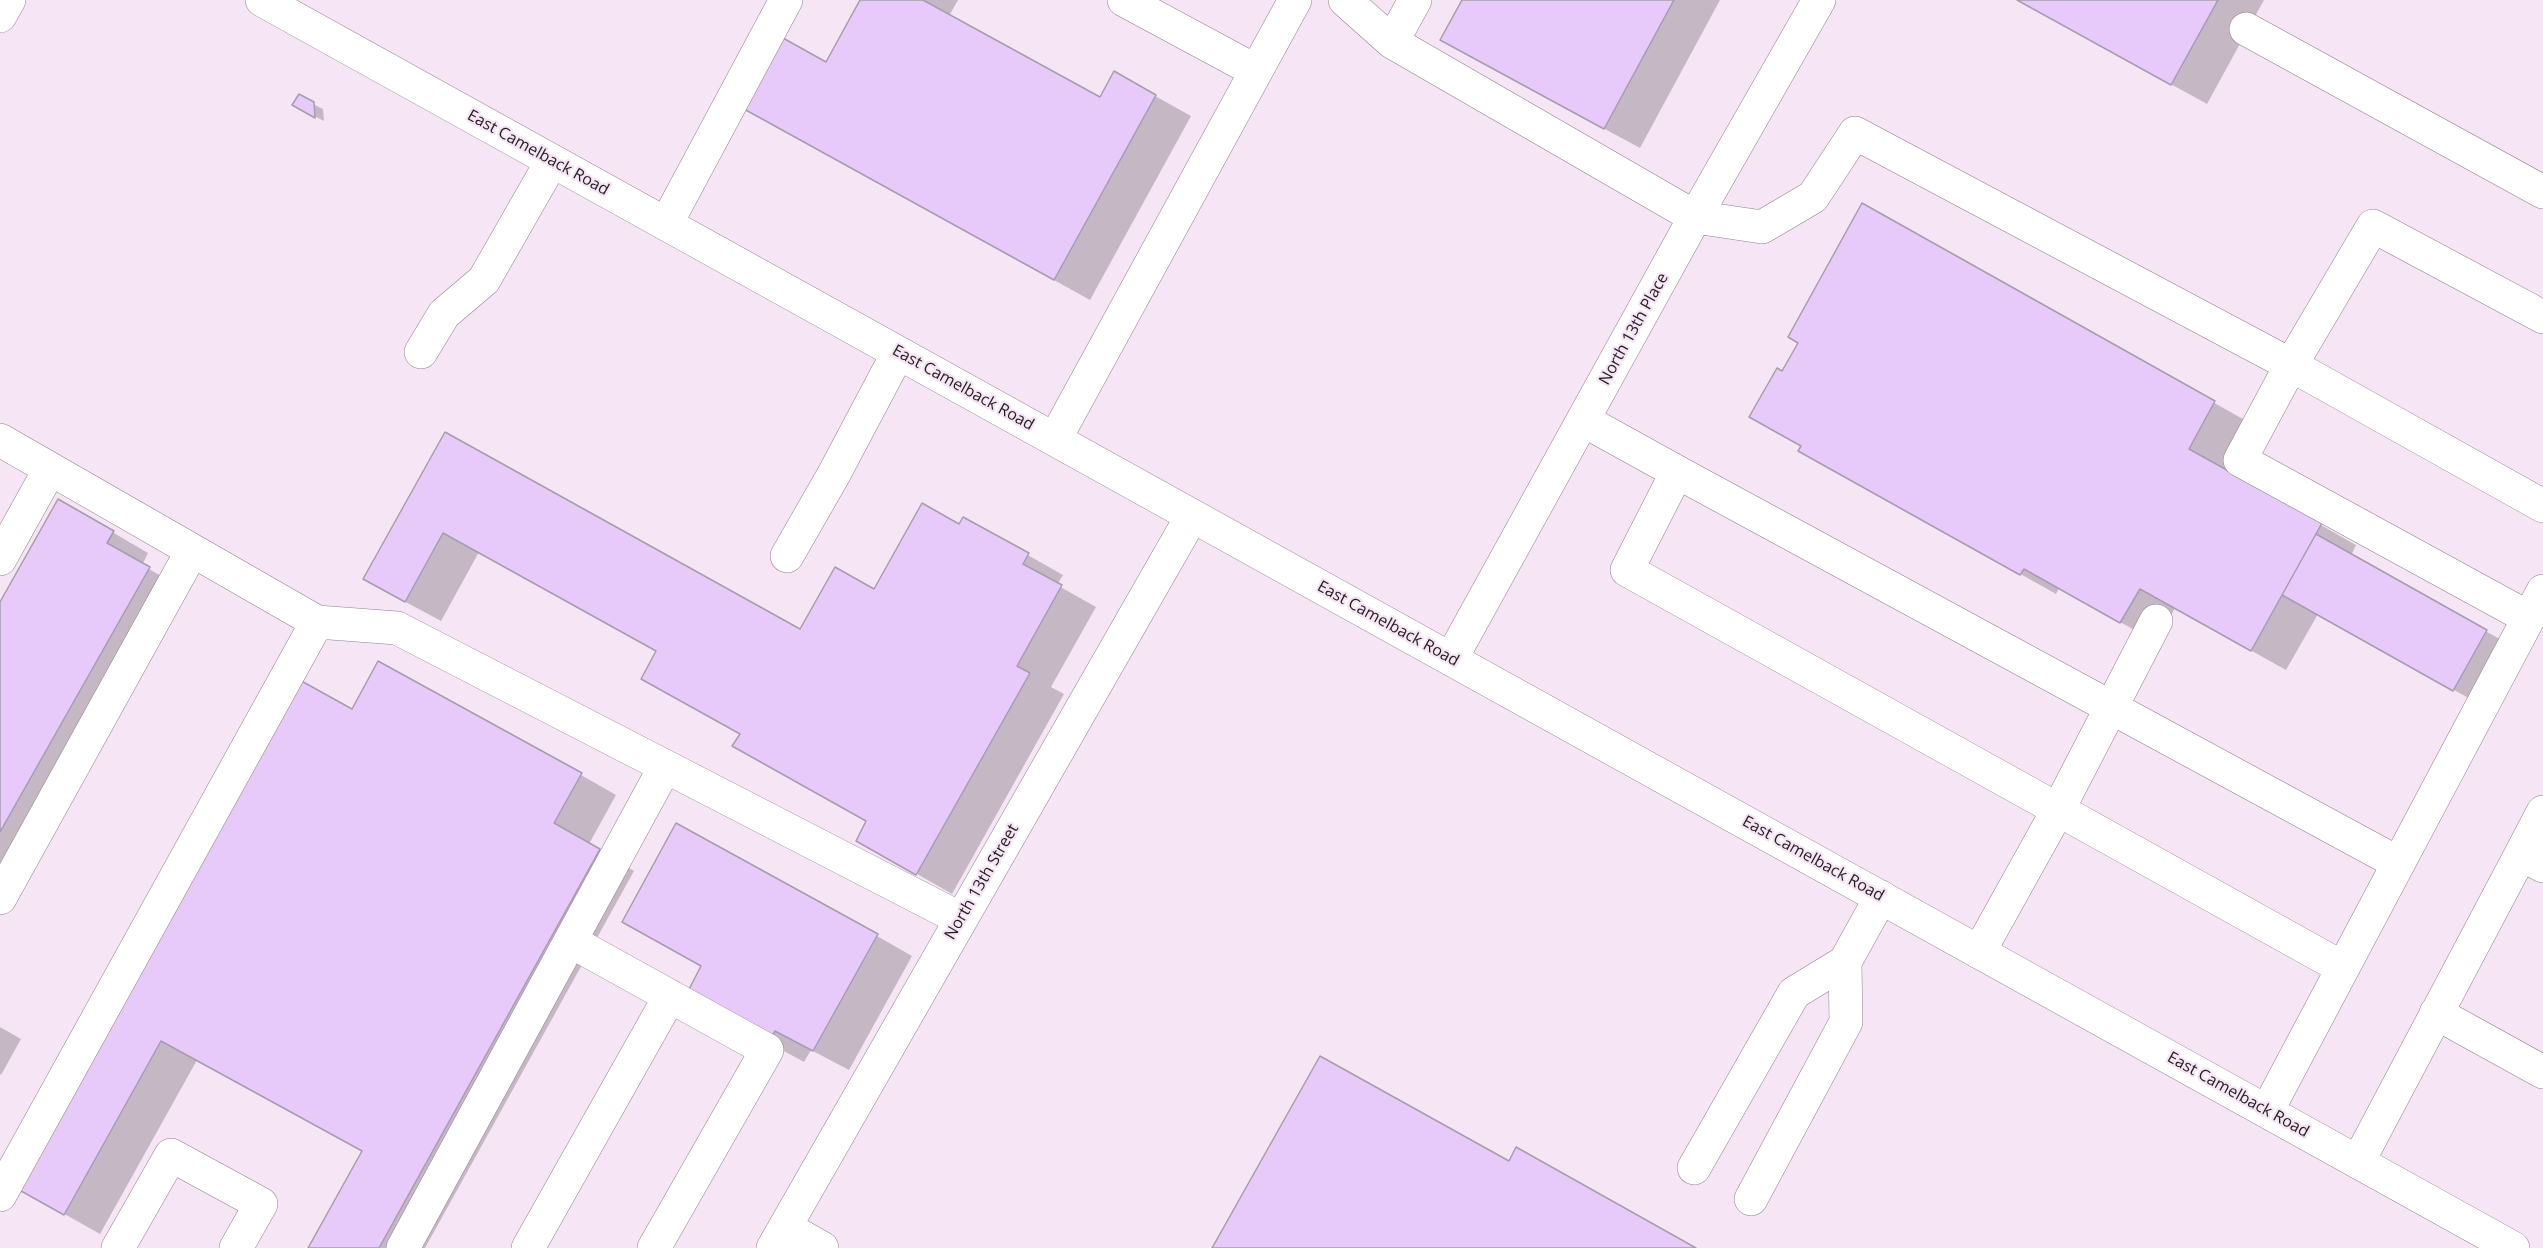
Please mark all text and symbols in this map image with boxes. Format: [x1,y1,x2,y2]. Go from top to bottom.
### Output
street label: East Camelback Road [464,106,612,200]
street label: North 13th Place [1595,270,1673,388]
street label: East Camelback Road [889,341,1037,435]
street label: East Camelback Road [1314,577,1462,671]
street label: East Camelback Road [1739,812,1887,906]
street label: North 13th Street [941,821,1023,943]
street label: East Camelback Road [2164,1048,2312,1142]

